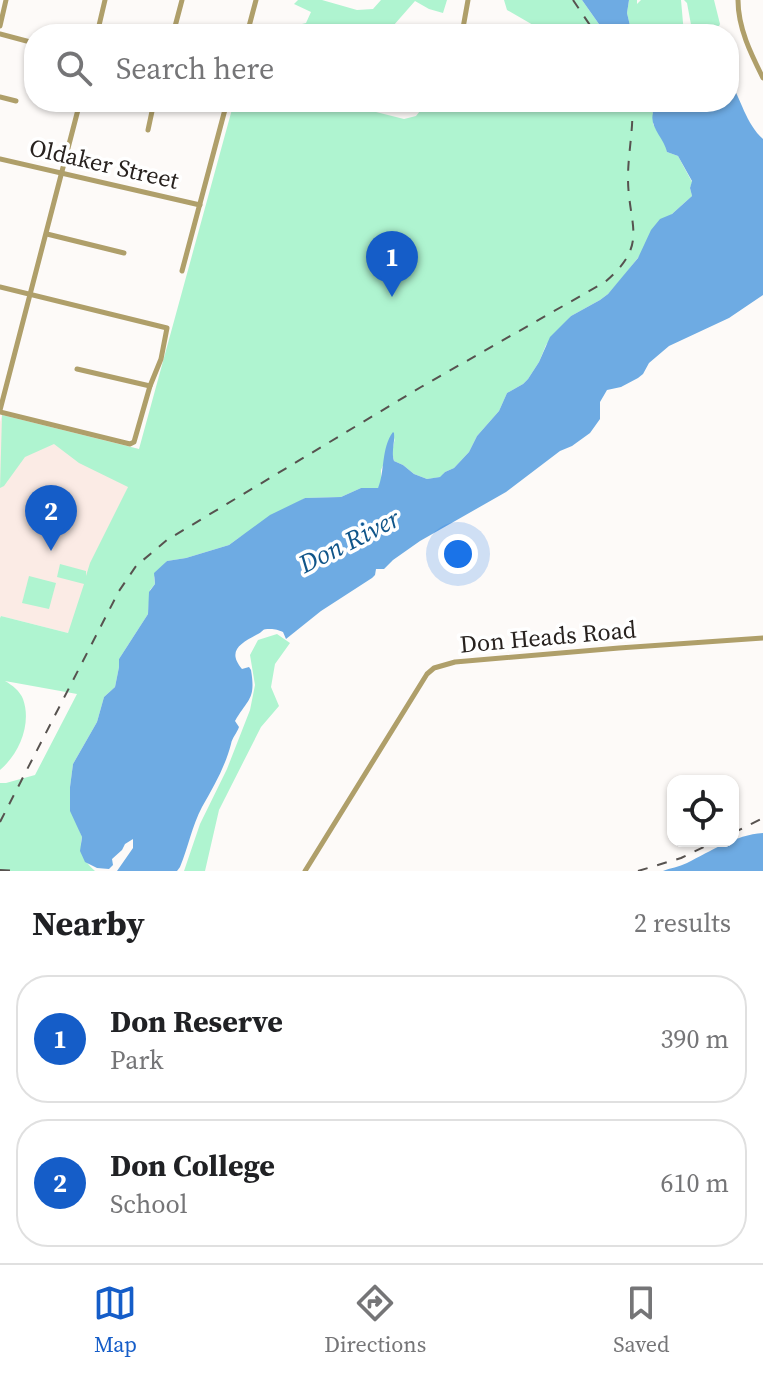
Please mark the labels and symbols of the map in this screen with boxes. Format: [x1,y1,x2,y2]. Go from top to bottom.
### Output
street label: Oldaker Street [26,130,182,197]
pin: 1 [366,231,418,297]
pin: 2 [25,485,77,551]
water label: Don River [291,500,406,582]
your location [438,534,478,574]
street label: Don Heads Road [458,612,638,661]

